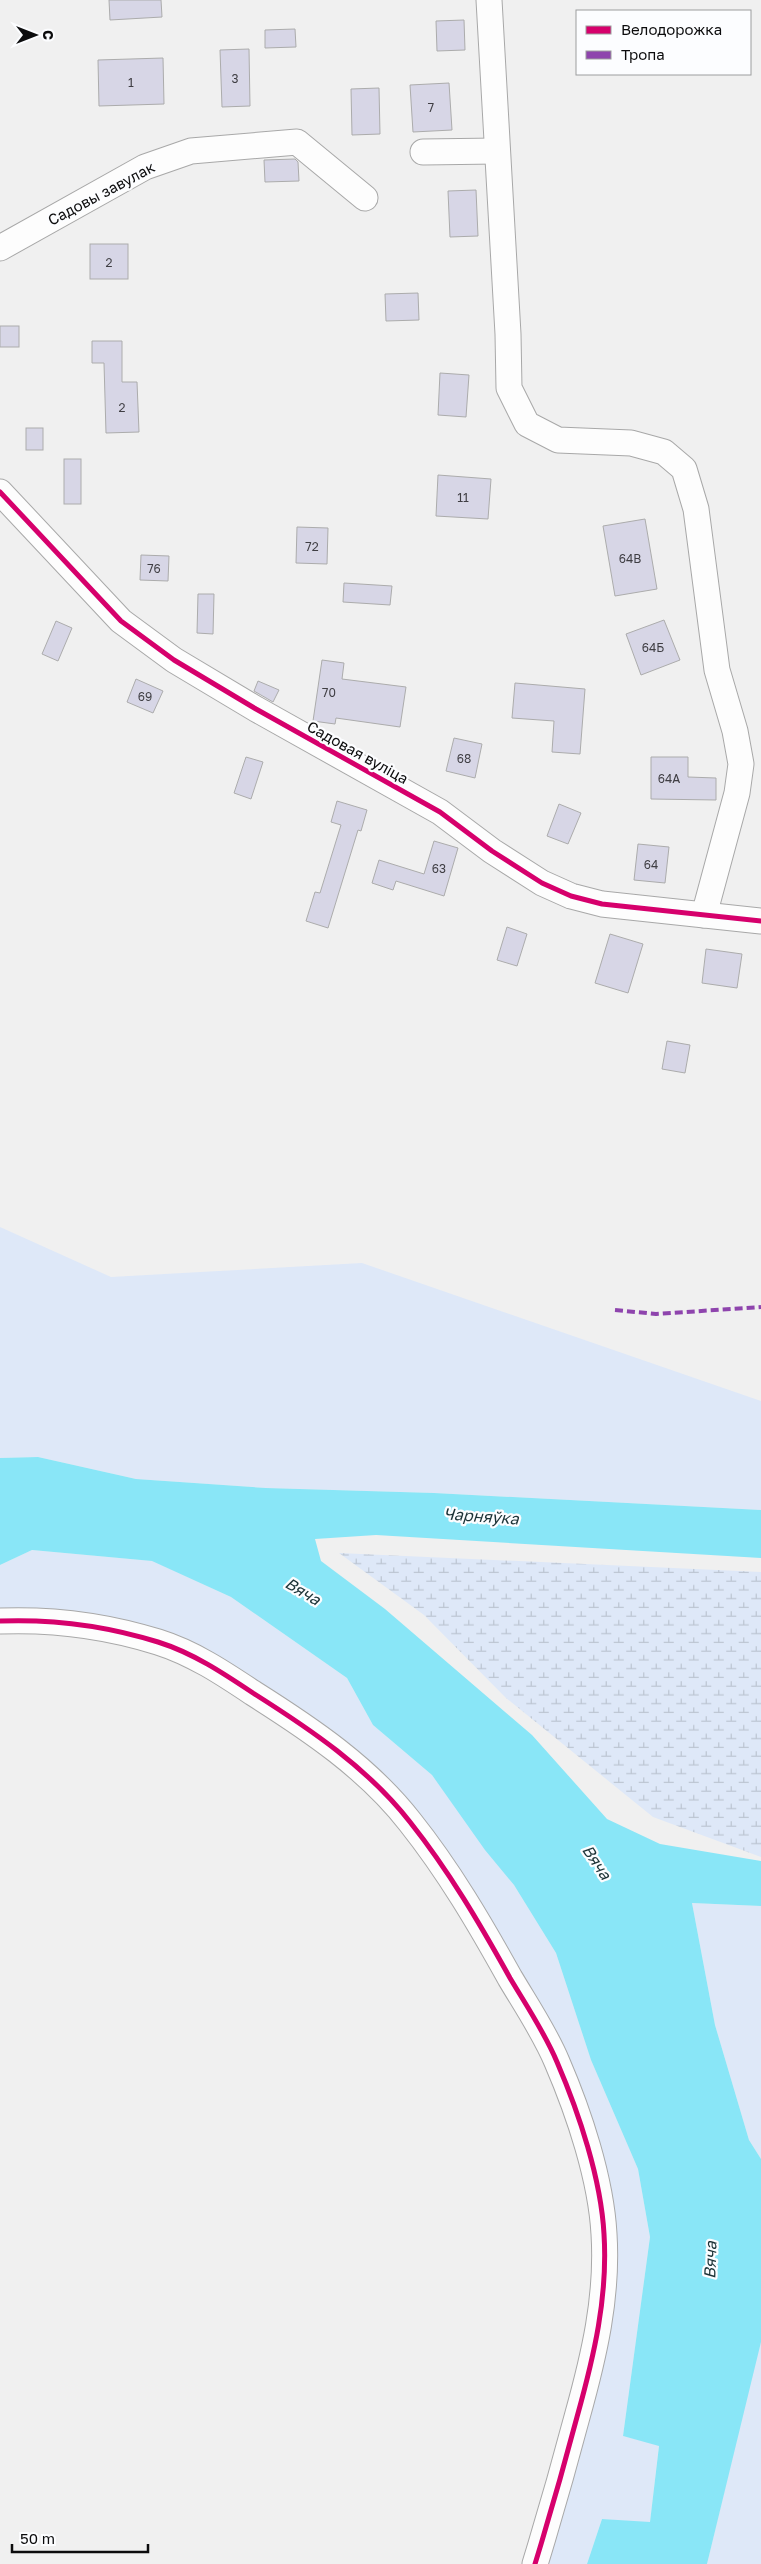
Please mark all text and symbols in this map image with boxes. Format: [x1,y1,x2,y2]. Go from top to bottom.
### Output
north arrow [10,10,60,60]
legend [576,10,751,75]
text: Велодорожка [621,20,722,38]
text: С [40,30,57,40]
text: Тропа [621,45,665,63]
house number: 3 [231,71,239,86]
house number: 1 [128,75,134,90]
house number: 7 [428,100,434,115]
street label: Садовы завулак [44,157,158,229]
house number: 2 [106,255,113,270]
house number: 2 [119,400,126,415]
house number: 11 [457,490,469,505]
house number: 72 [305,539,319,554]
house number: 64В [619,551,641,566]
house number: 76 [147,561,161,576]
house number: 64Б [642,640,664,655]
house number: 70 [322,685,336,700]
house number: 69 [138,689,152,704]
street label: Садовая вуліца [304,717,412,787]
house number: 68 [457,751,471,766]
house number: 64А [658,771,680,786]
house number: 64 [644,857,658,872]
house number: 63 [432,861,446,876]
water label: Чарняўка [443,1503,520,1529]
water label: Вяча [282,1573,325,1610]
water label: Вяча [578,1841,616,1884]
water label: Вяча [699,2240,721,2279]
scale bar [12,2522,149,2554]
text: 50 m [20,2529,55,2547]

